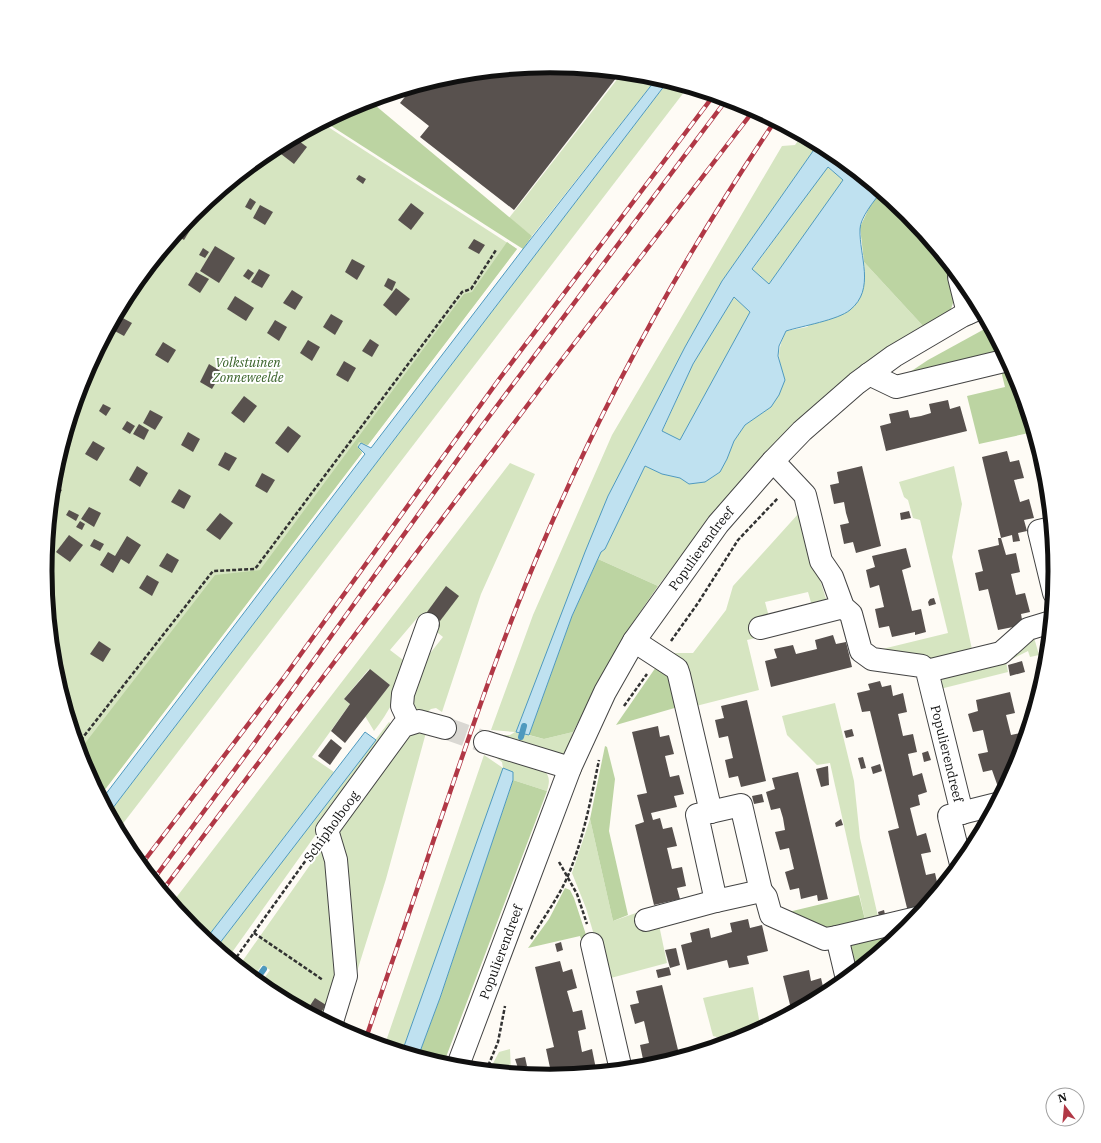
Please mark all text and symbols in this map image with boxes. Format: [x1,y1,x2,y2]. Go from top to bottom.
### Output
park label: Volkstuinen Zonneweelde [211,354,284,386]
street label: Populierendreef [665,503,739,594]
street label: Populierendreef [927,703,967,805]
street label: Schipholboog [300,787,363,865]
street label: Populierendreef [476,901,527,1002]
north arrow [1045,1087,1085,1127]
text: N [1056,1089,1069,1105]

